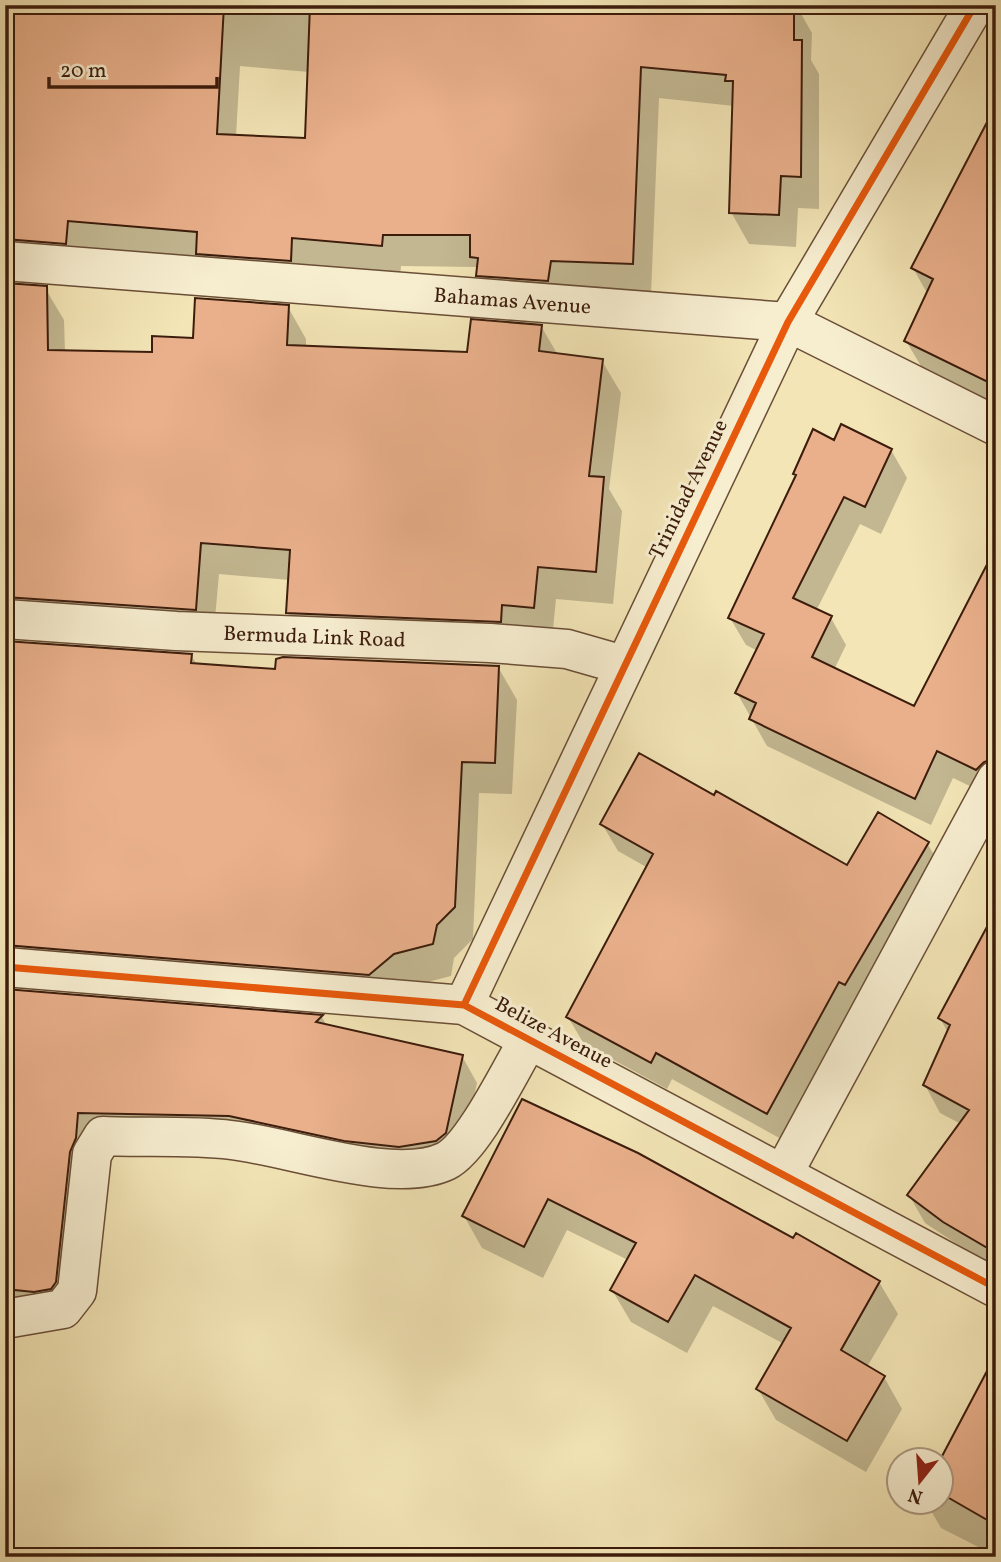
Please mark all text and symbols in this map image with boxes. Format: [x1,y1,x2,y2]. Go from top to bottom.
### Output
scale bar [49,46,217,90]
text: 20 m [60,57,106,86]
street label: Bahamas Avenue [433,281,592,323]
street label: Trinidad Avenue [643,415,736,565]
street label: Bermuda Link Road [223,620,406,656]
street label: Belize Avenue [490,990,617,1076]
north arrow [886,1446,956,1516]
text: N [905,1481,926,1510]

